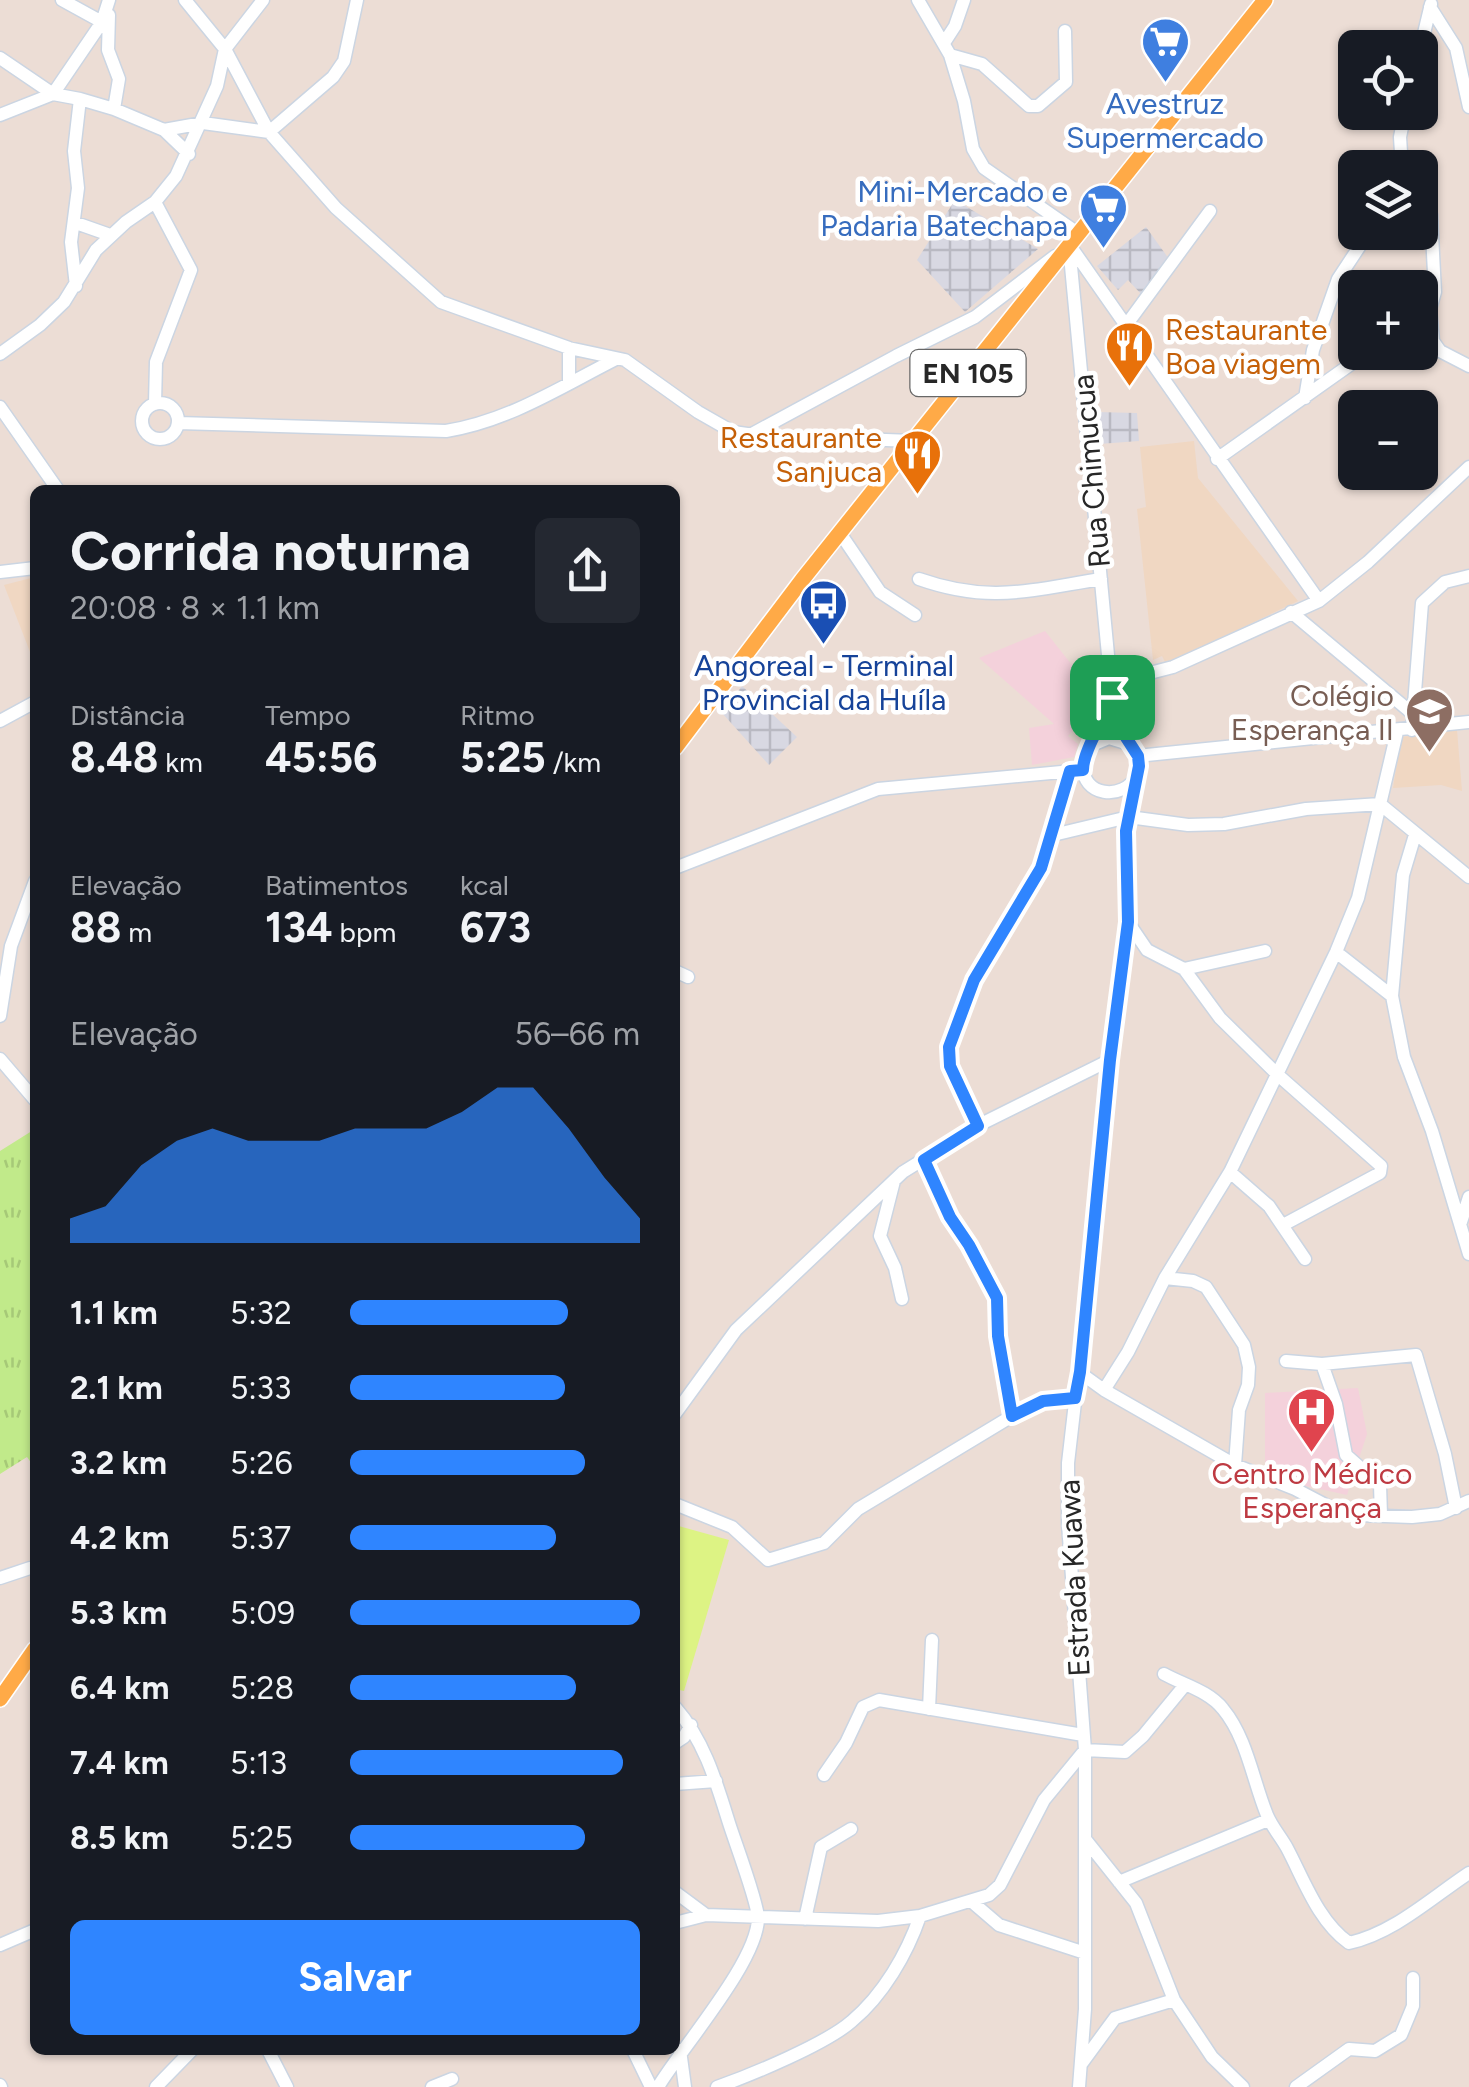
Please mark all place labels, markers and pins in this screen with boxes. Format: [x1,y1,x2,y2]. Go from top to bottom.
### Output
supermarket icon: Avestruz Supermercado [1139,16,1191,84]
place label: Avestruz Supermercado [1066,85,1264,156]
place label: Mini-Mercado e Padaria Batechapa [820,173,1068,244]
supermarket icon: Mini-Mercado e Padaria Batechapa [1077,182,1129,250]
place label: Restaurante Boa viagem [1165,311,1327,382]
restaurant icon: Restaurante Boa viagem [1104,320,1156,388]
place label: Restaurante Sanjuca [720,419,882,490]
restaurant icon: Restaurante Sanjuca [891,428,943,496]
bus stop icon: Angoreal - Terminal Provincial da Huíla [798,578,850,646]
place label: Angoreal - Terminal Provincial da Huíla [694,647,954,718]
pin [1070,655,1155,740]
place label: Colégio Esperança II [1231,677,1394,748]
school or university icon: Colégio Esperança II [1403,686,1455,754]
hospital icon: Centro Médico Esperança [1286,1386,1338,1454]
place label: Centro Médico Esperança [1212,1455,1413,1526]

